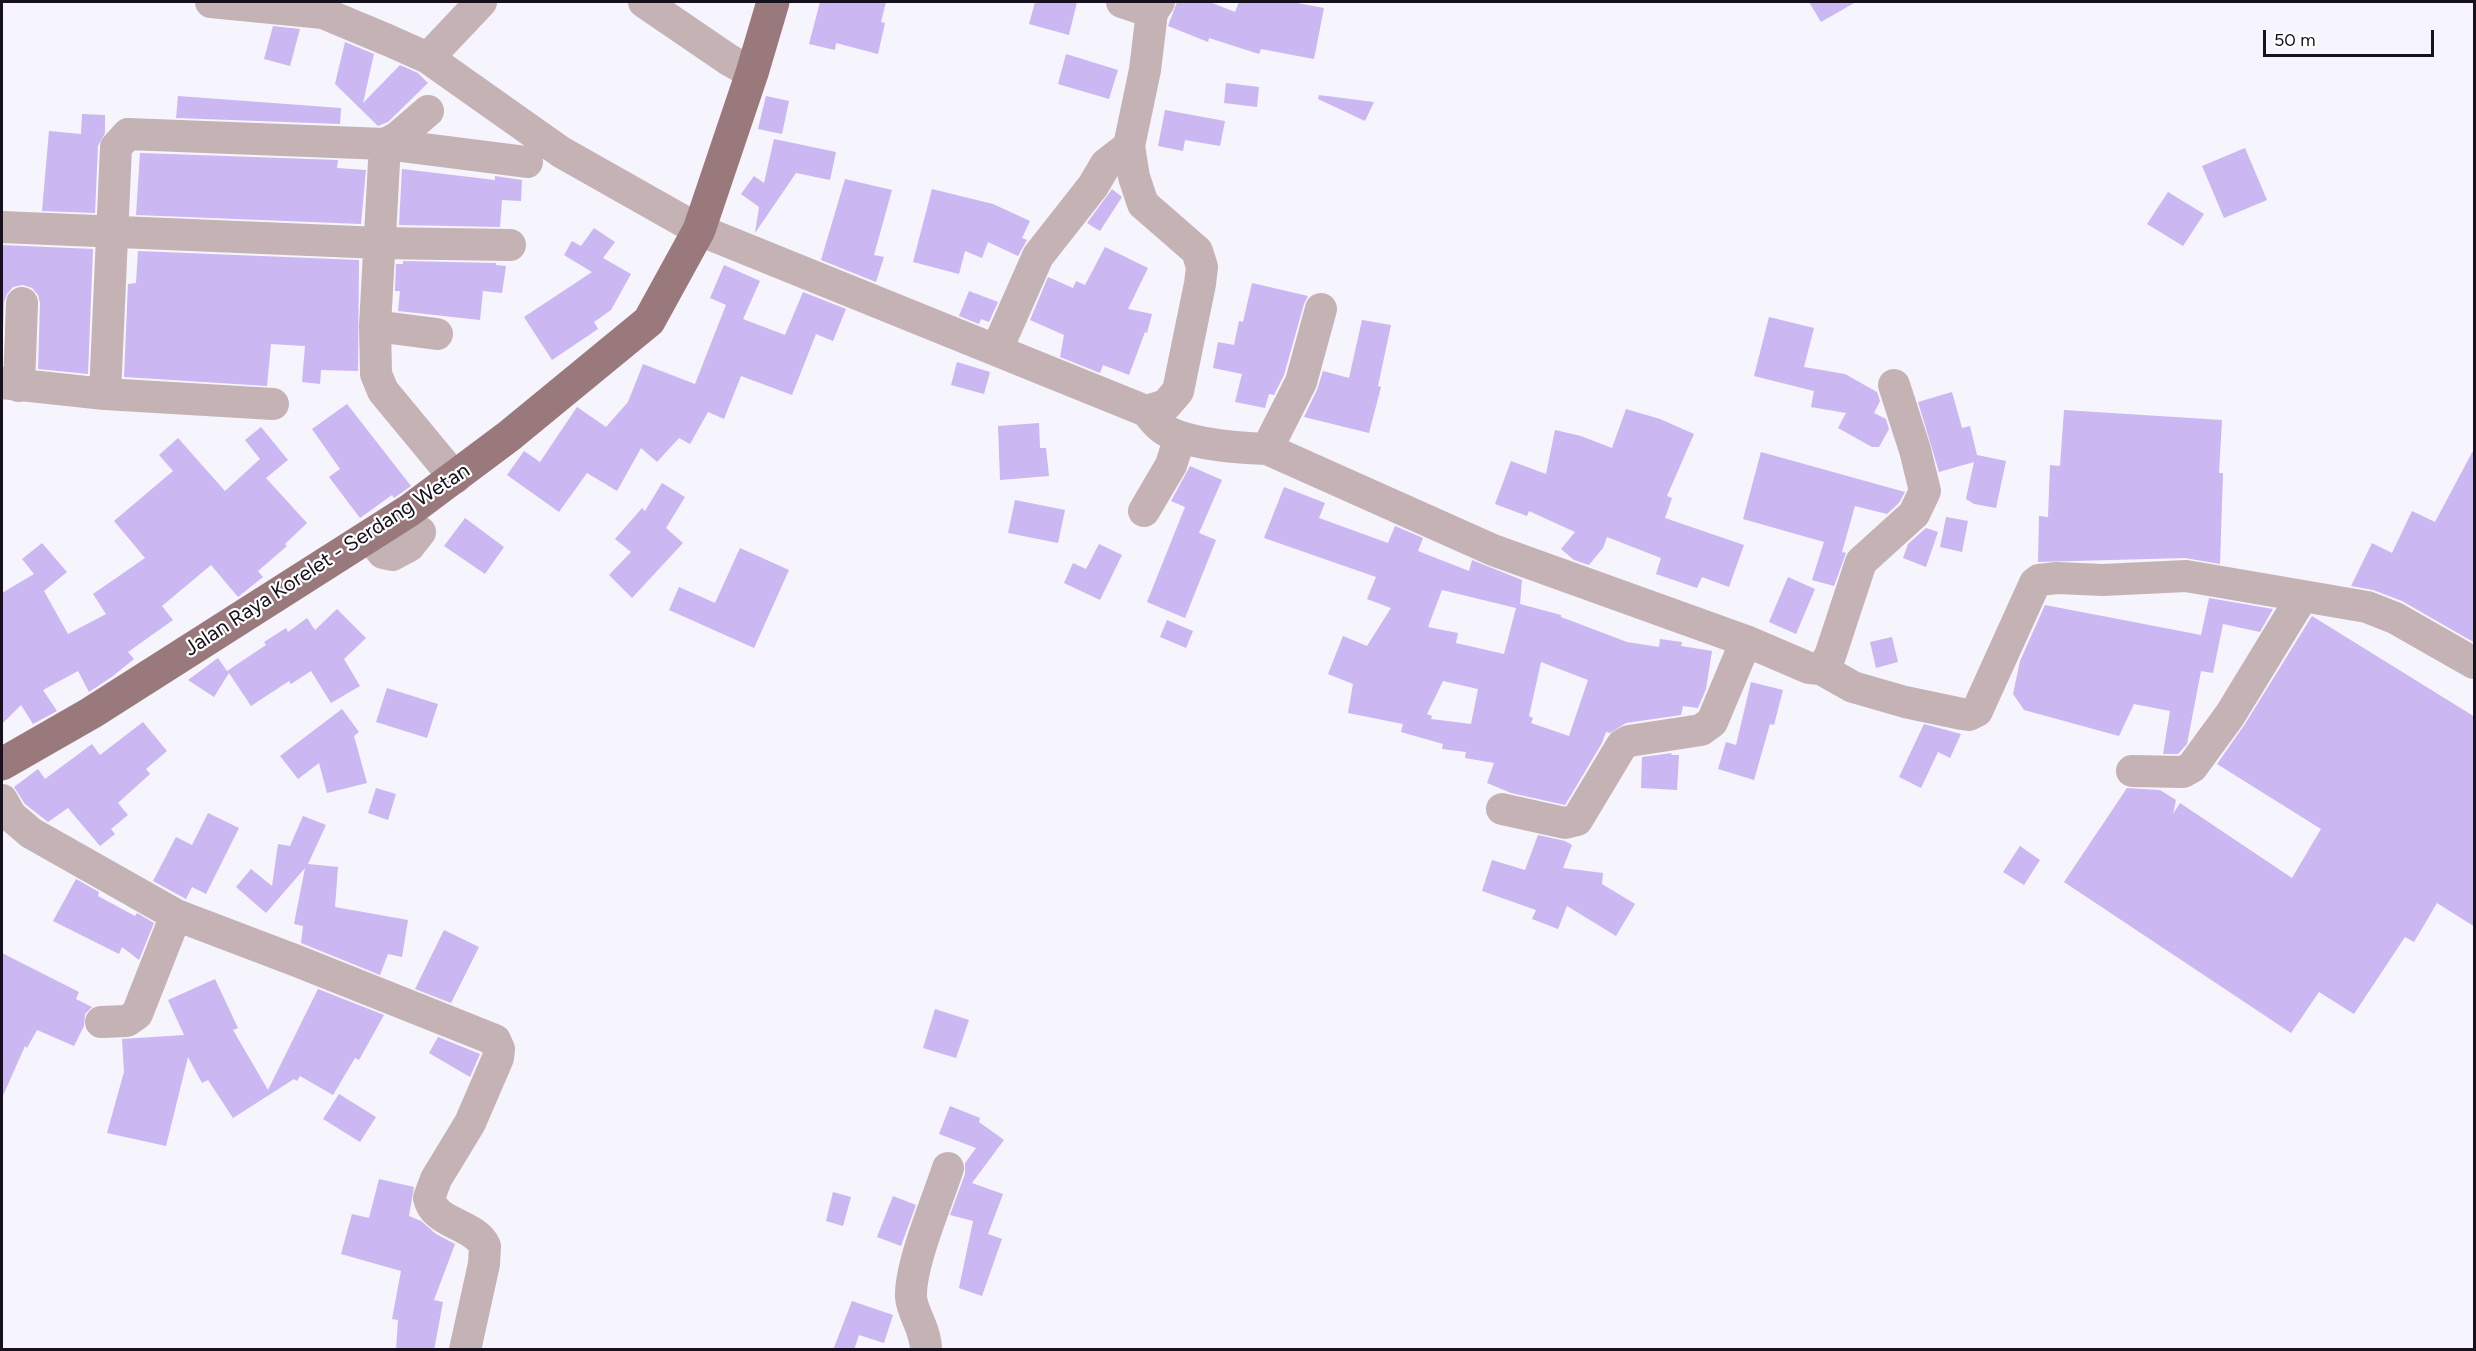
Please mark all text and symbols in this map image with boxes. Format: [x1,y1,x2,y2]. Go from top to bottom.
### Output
scale bar [2266,18,2437,56]
text: 50 m [2274,29,2316,51]
street label: Jalan Raya Korelet - Serdang Wetan [179,458,475,662]

